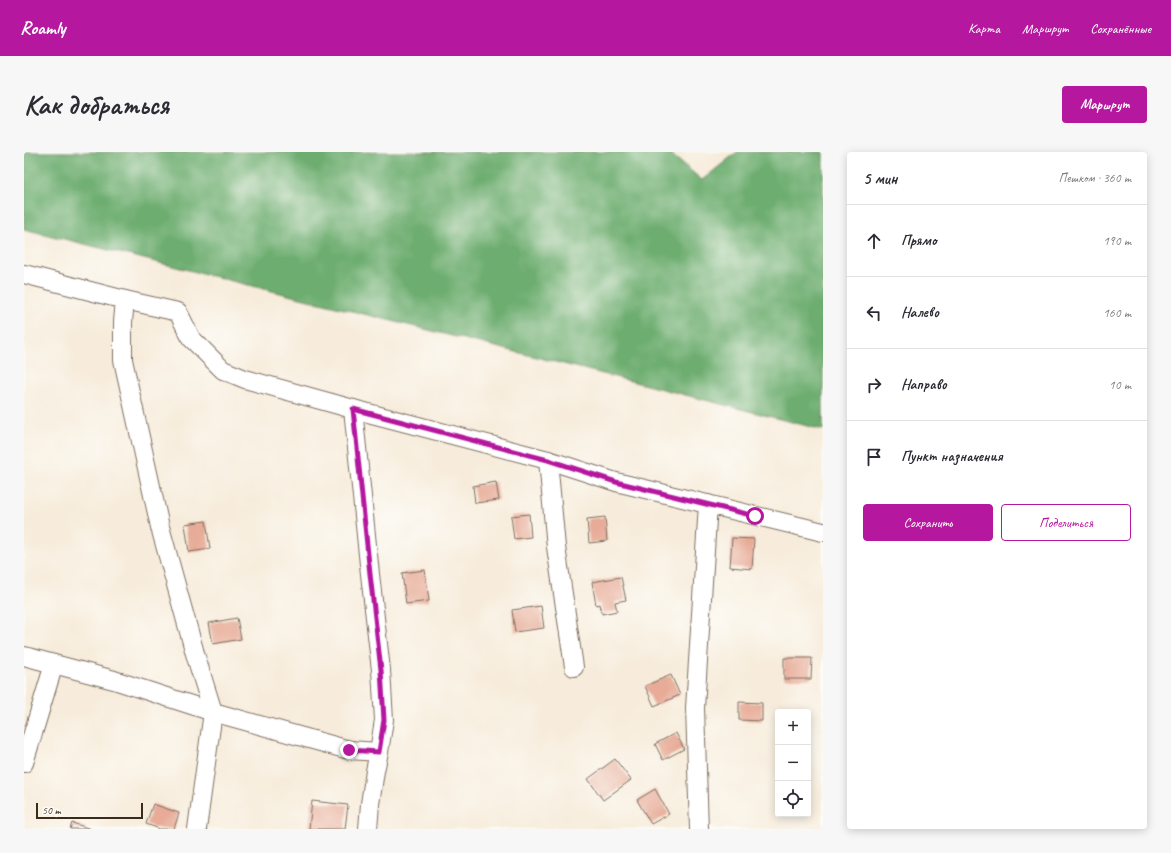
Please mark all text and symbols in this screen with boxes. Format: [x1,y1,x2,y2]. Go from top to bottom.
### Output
text: Roamly [20,16,66,40]
text: Карта [968,20,1000,37]
text: Маршрут [1022,20,1068,37]
text: Сохранённые [1090,20,1151,37]
button: Маршрут [1062,86,1147,123]
text: Как добраться [24,87,169,122]
text: 5 мин [863,168,897,189]
text: Пешком · 360 m [1058,170,1131,186]
icon: ahead [863,230,885,252]
text: Прямо [901,231,937,250]
text: 190 m [1103,233,1131,249]
icon: left [863,302,885,324]
text: Налево [901,303,939,322]
text: 160 m [1103,305,1131,321]
icon: right [863,374,885,396]
text: Направо [901,375,947,394]
text: 10 m [1109,377,1131,393]
icon: arrive [863,446,885,468]
text: Пункт назначения [901,447,1003,466]
button: Сохранить [863,504,993,541]
button: Поделиться [1001,504,1131,541]
route start [746,507,764,525]
map controls [775,709,811,817]
button: + [775,709,811,745]
route end [340,741,358,759]
button: − [775,745,811,781]
button: locate [775,781,811,817]
scale bar [36,801,143,820]
text: 50 m [42,803,61,817]

